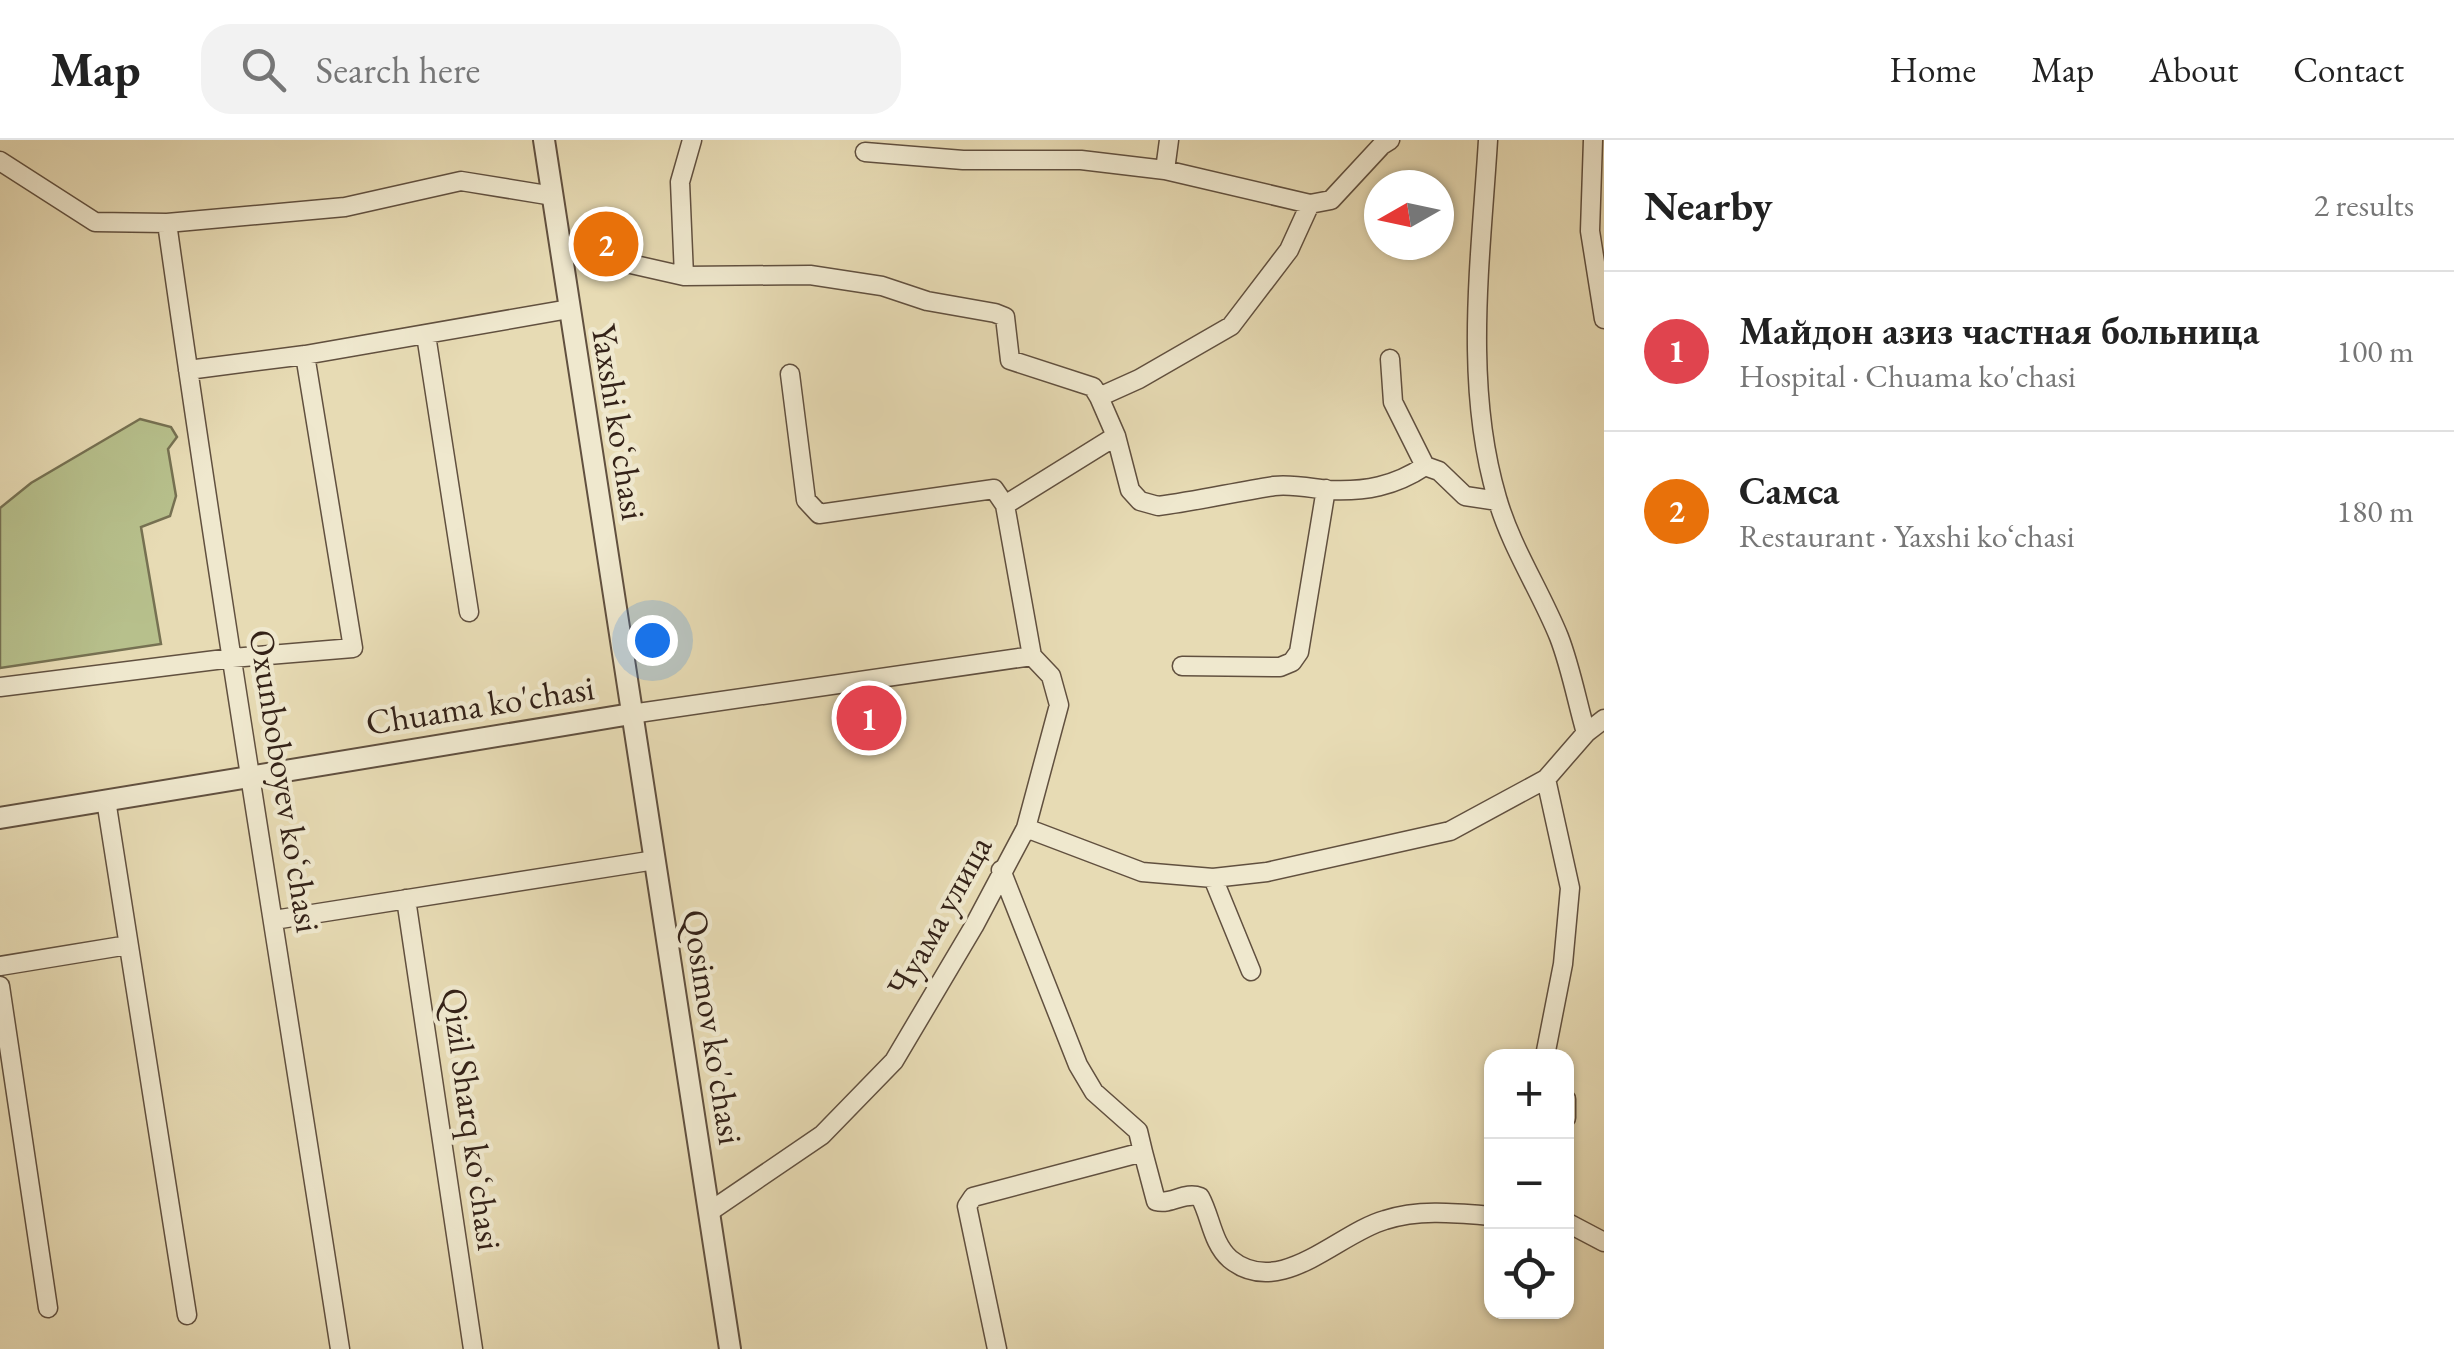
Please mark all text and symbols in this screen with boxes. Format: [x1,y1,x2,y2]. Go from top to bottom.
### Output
search box [201,24,901,114]
text: Map [50,38,141,100]
icon: search [236,42,291,97]
text: Search here [316,45,480,94]
text: Home [1890,47,1976,92]
text: Map [2031,47,2094,92]
text: About [2149,47,2238,92]
text: Contact [2293,47,2404,92]
north arrow [1364,170,1454,260]
text: Nearby [1644,178,1773,233]
text: 2 results [2314,184,2414,226]
pin: 2 [574,206,638,282]
text: Майдон азиз частная больница [1739,306,2259,355]
street label: Yaxshi koʻchasi [582,321,657,523]
text: 1 [1668,330,1685,372]
text: 100 m [2337,330,2414,372]
text: Hospital · Chuama ko'chasi [1739,355,2076,397]
text: Самса [1739,466,1839,515]
text: 2 [1668,490,1685,532]
text: 180 m [2337,490,2414,532]
text: Restaurant · Yaxshi koʻchasi [1739,515,2075,557]
your location [627,615,678,666]
street label: Oxunboboyev koʻchasi [239,626,332,935]
street label: Chuama ko'chasi [363,664,597,745]
pin: 1 [836,680,902,756]
street label: Чуама улица [876,827,1002,1005]
street label: Qosimov ko'chasi [673,906,754,1148]
street label: Qizil Sharq koʻchasi [432,985,513,1253]
map controls [1484,1049,1574,1319]
button: + [1484,1049,1574,1139]
button: − [1484,1139,1574,1229]
button: locate [1484,1229,1574,1319]

